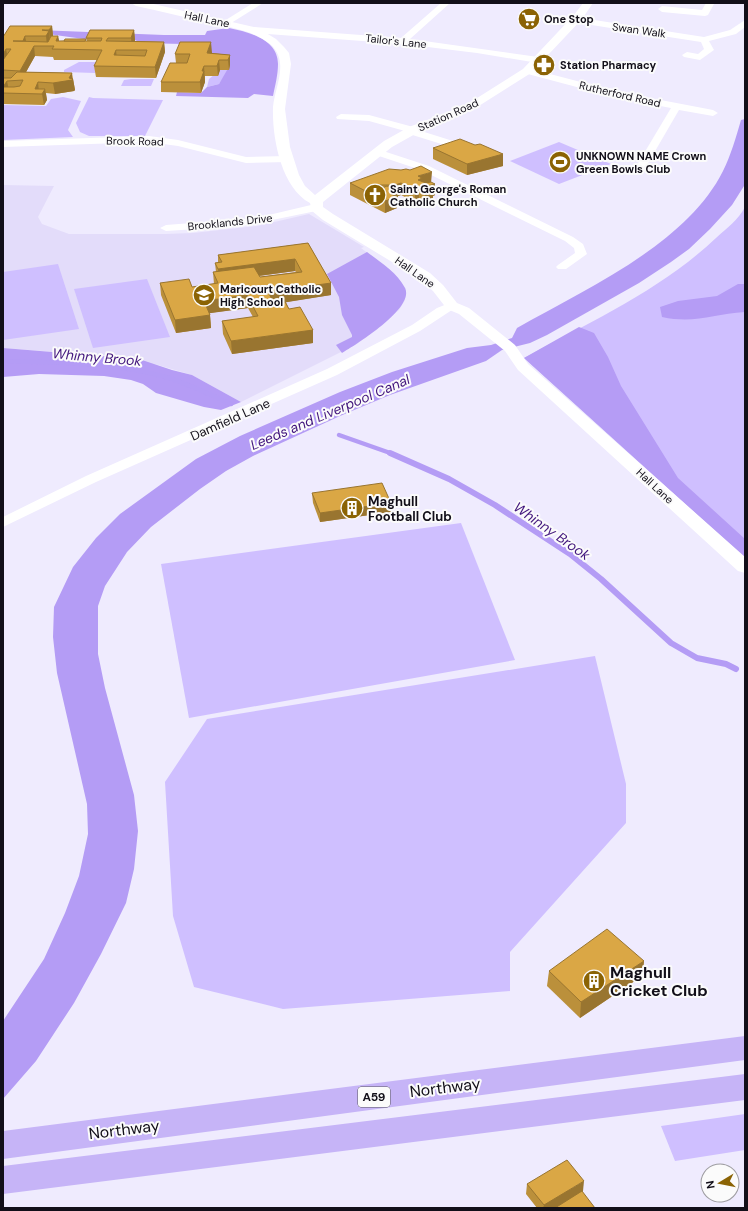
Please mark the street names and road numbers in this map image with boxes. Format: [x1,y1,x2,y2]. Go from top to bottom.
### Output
street label: Hall Lane [183,7,231,31]
street label: Swan Walk [611,19,667,41]
street label: Tailor's Lane [365,31,427,51]
street label: Rutherford Road [578,78,662,110]
street label: Station Road [416,95,481,135]
street label: Brook Road [106,133,164,149]
street label: Brooklands Drive [187,211,273,233]
street label: Hall Lane [392,253,438,291]
street label: Damfield Lane [188,394,273,445]
street label: Hall Lane [634,465,676,507]
street label: Northway [408,1073,482,1102]
road number: A59 [358,1087,390,1107]
street label: Northway [87,1115,161,1144]

